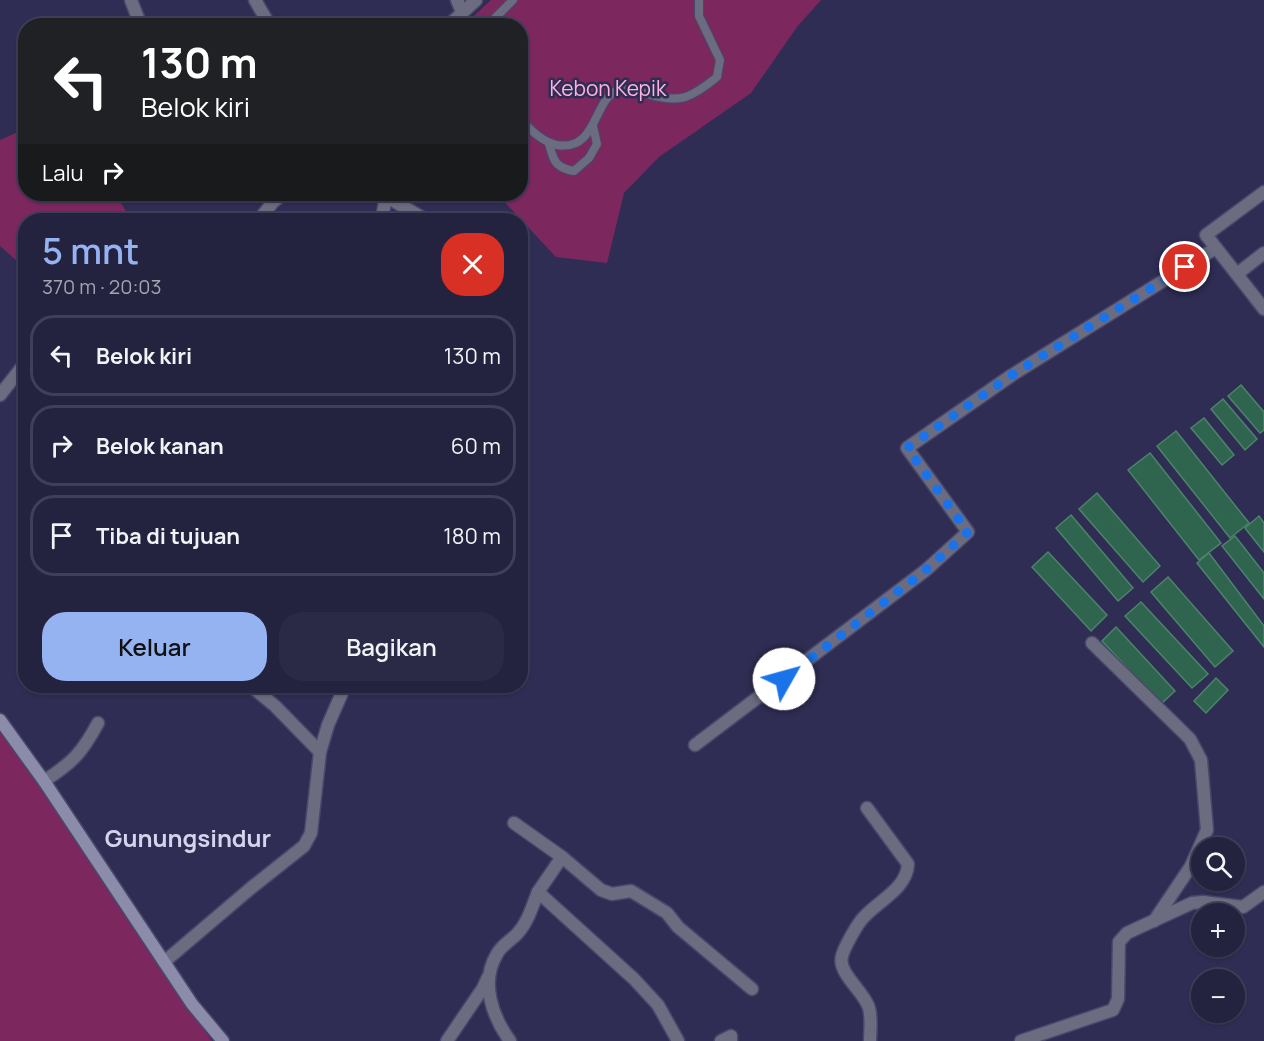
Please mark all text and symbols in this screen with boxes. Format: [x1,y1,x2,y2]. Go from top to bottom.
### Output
text: 130 m [141,33,258,91]
icon: left [42,42,120,120]
park label: Kebon Kepik [550,74,667,102]
text: Belok kiri [141,88,250,125]
icon: right [96,156,129,189]
text: Lalu [42,158,84,188]
text: 5 mnt [42,226,139,275]
button: close [441,233,504,296]
pin [1159,241,1210,292]
icon: arrive [1168,250,1201,283]
text: 370 m · 20:03 [42,273,162,300]
icon: left [45,339,78,372]
text: Belok kiri [96,341,192,371]
text: 130 m [444,341,501,371]
icon: right [45,429,78,462]
text: Belok kanan [96,431,224,461]
text: 60 m [451,431,501,461]
icon: arrive [45,519,78,552]
text: Tiba di tujuan [96,521,240,551]
text: 180 m [443,521,501,551]
button: Keluar [42,612,267,681]
button: Bagikan [279,612,504,681]
position arrow [752,647,816,711]
district label: Gunungsindur [105,821,271,854]
map controls [1191,837,1245,1023]
button: search [1191,837,1245,891]
button: + [1191,903,1245,957]
button: − [1191,969,1245,1023]

